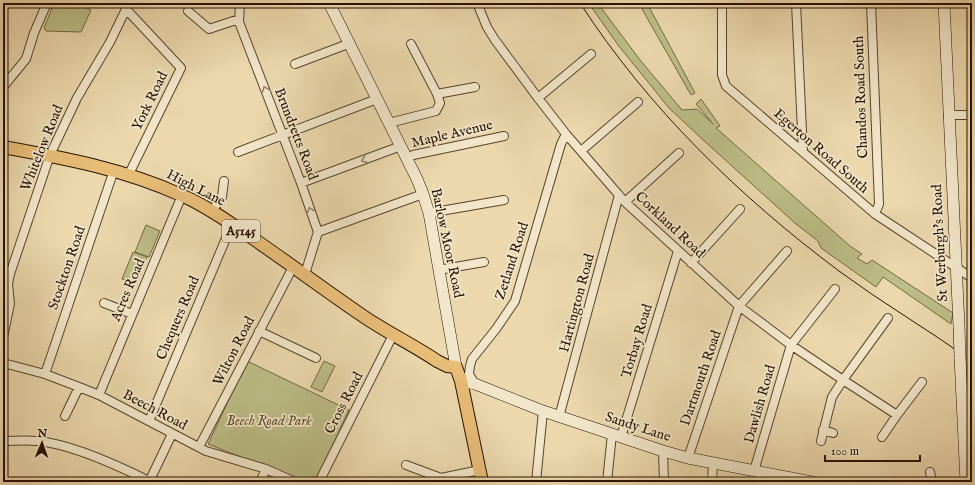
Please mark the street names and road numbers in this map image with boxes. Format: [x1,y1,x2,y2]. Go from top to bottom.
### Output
street label: Chandos Road South [850,35,872,159]
street label: York Road [128,68,172,133]
street label: Brundretts Road [270,85,322,183]
street label: Whitelow Road [17,102,68,194]
street label: Egerton Road South [770,105,873,198]
street label: Maple Avenue [410,116,495,152]
street label: High Lane [164,166,229,211]
street label: St Werburgh's Road [928,183,952,302]
street label: Barlow Moor Road [427,186,468,300]
street label: Corkland Road [631,188,709,262]
street label: Zetland Road [491,219,533,302]
road number: A5145 [222,220,260,242]
street label: Stockton Road [44,223,90,312]
street label: Hartington Road [555,251,599,354]
street label: Acres Road [106,255,150,325]
street label: Chequers Road [152,273,204,363]
street label: Torbay Road [617,301,657,380]
street label: Wilton Road [209,313,259,389]
street label: Dartmouth Road [676,327,726,428]
street label: Dawlish Road [740,362,780,445]
street label: Cross Road [321,369,368,437]
street label: Beech Road [120,386,191,435]
street label: Sandy Lane [603,408,674,446]

